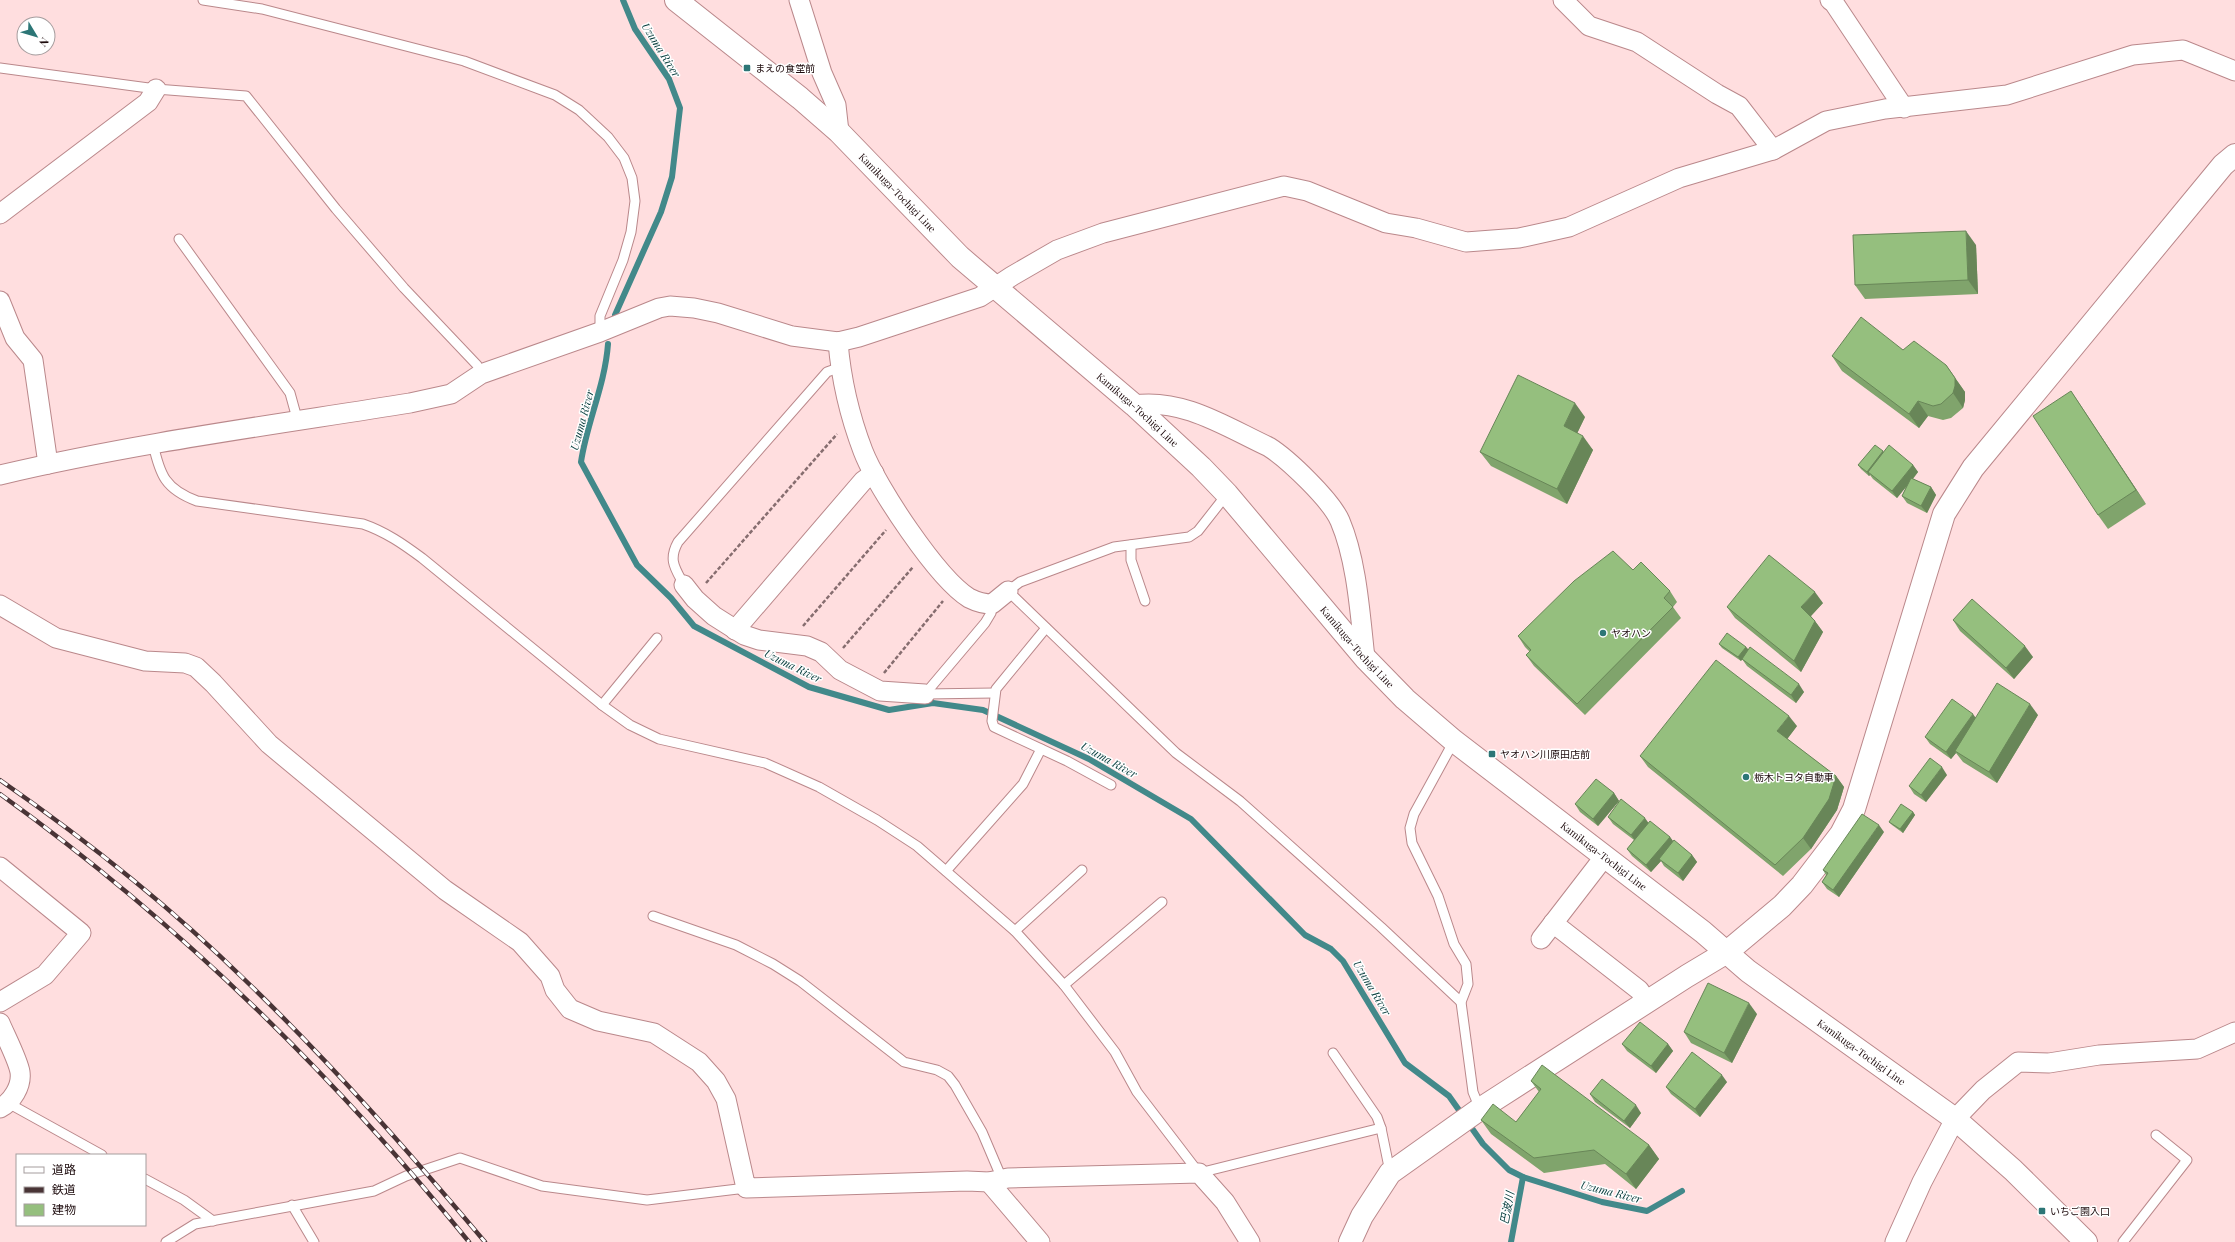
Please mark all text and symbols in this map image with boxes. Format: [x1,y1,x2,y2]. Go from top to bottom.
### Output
north arrow [16,16,56,56]
water label: Uzuma River [639,20,684,80]
text: N [36,35,53,50]
place label: まえの食堂前 [755,61,815,75]
marker: まえの食堂前 [742,63,752,73]
street label: Kamikuga-Tochigi Line [856,150,939,235]
street label: Kamikuga-Tochigi Line [1094,369,1182,450]
water label: Uzuma River [566,388,597,452]
street label: Kamikuga-Tochigi Line [1317,603,1397,691]
place label: ヤオハン [1611,626,1651,640]
marker: ヤオハン [1598,628,1608,638]
water label: Uzuma River [762,645,825,686]
water label: Uzuma River [1079,738,1140,781]
place label: ヤオハン川原田店前 [1500,747,1590,761]
marker: ヤオハン川原田店前 [1487,749,1497,759]
place label: 栃木トヨタ自動車 [1754,770,1834,784]
marker: 栃木トヨタ自動車 [1741,772,1751,782]
street label: Kamikuga-Tochigi Line [1558,818,1650,894]
water label: Uzuma River [1350,957,1395,1018]
street label: Kamikuga-Tochigi Line [1815,1016,1908,1088]
legend [16,1154,146,1226]
text: 道路 [52,1161,76,1177]
water label: Uzuma River [1579,1177,1643,1206]
text: 鉄道 [52,1181,76,1197]
water label: 巴波川 [1496,1189,1517,1226]
text: 建物 [52,1201,76,1217]
place label: いちご園入口 [2050,1204,2110,1218]
marker: いちご園入口 [2037,1206,2047,1216]

